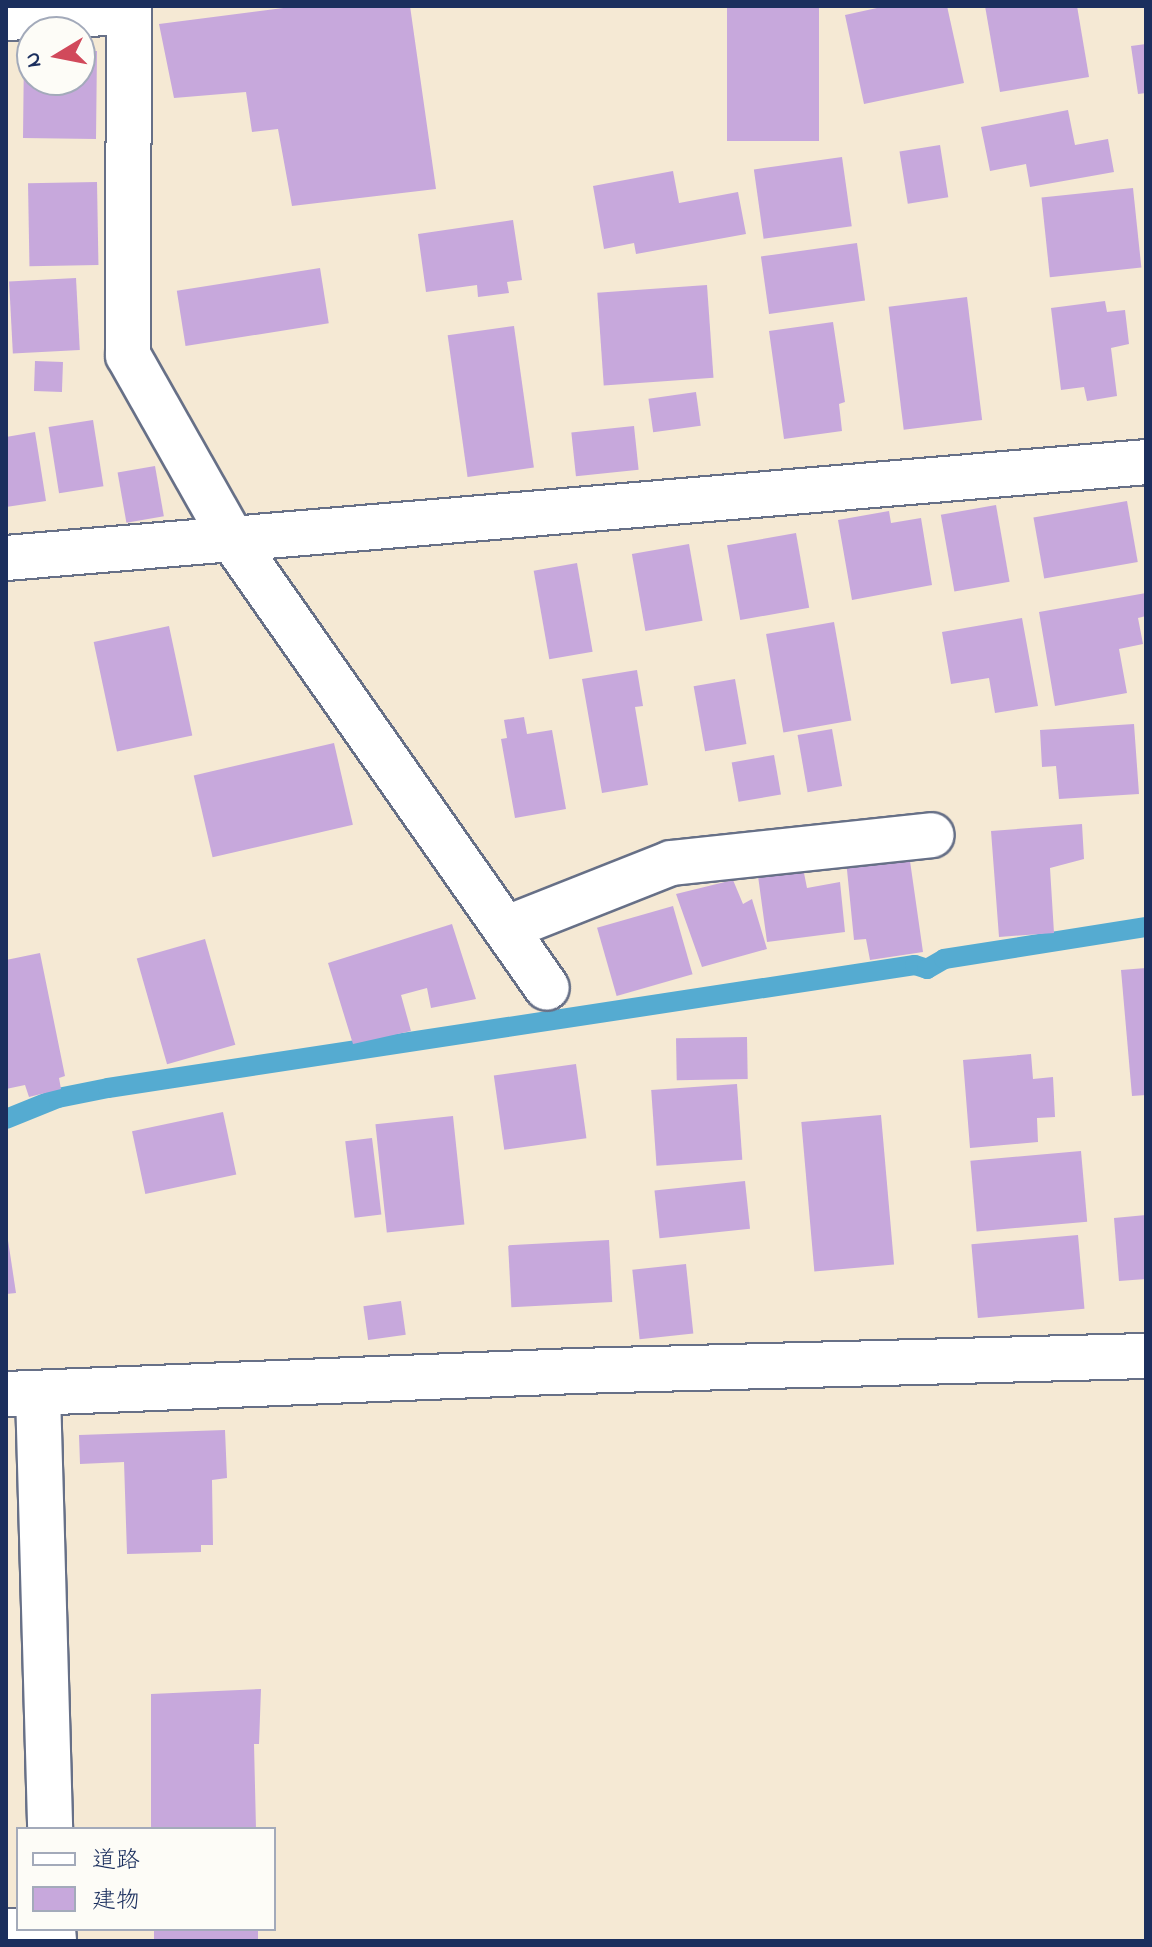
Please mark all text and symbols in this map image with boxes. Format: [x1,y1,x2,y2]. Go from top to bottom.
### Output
north arrow [16,16,96,96]
text: N [17,50,51,70]
legend [16,1827,276,1931]
text: 道路 [92,1844,140,1879]
text: 建物 [92,1884,140,1919]

